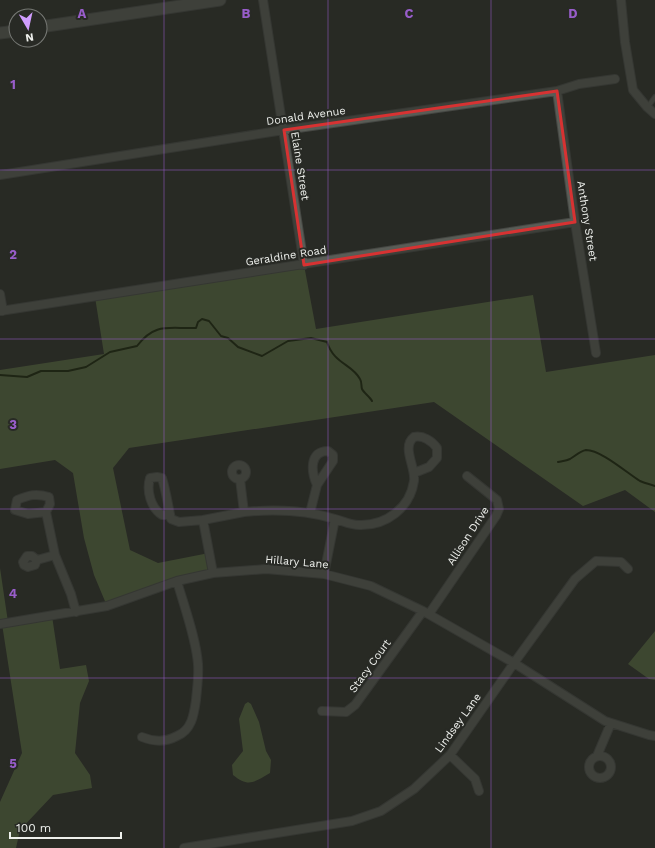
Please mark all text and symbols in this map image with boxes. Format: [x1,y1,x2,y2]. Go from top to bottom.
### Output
text: A [78,6,87,21]
text: B [242,6,251,21]
text: C [405,6,414,21]
text: D [568,6,578,21]
north arrow [8,8,48,48]
text: N [24,30,35,44]
text: 1 [10,77,16,92]
street label: Donald Avenue [265,104,347,128]
street label: Elaine Street [288,131,312,202]
street label: Anthony Street [574,180,600,262]
street label: Geraldine Road [245,243,327,269]
text: 2 [9,247,17,262]
text: 3 [9,417,17,432]
street label: Allison Drive [444,504,492,568]
street label: Hillary Lane [265,553,329,571]
text: 4 [9,586,18,601]
street label: Stacy Court [346,637,394,695]
street label: Lindsey Lane [432,691,484,755]
text: 5 [9,756,17,771]
scale bar [10,814,121,840]
text: 100 m [16,821,51,835]

